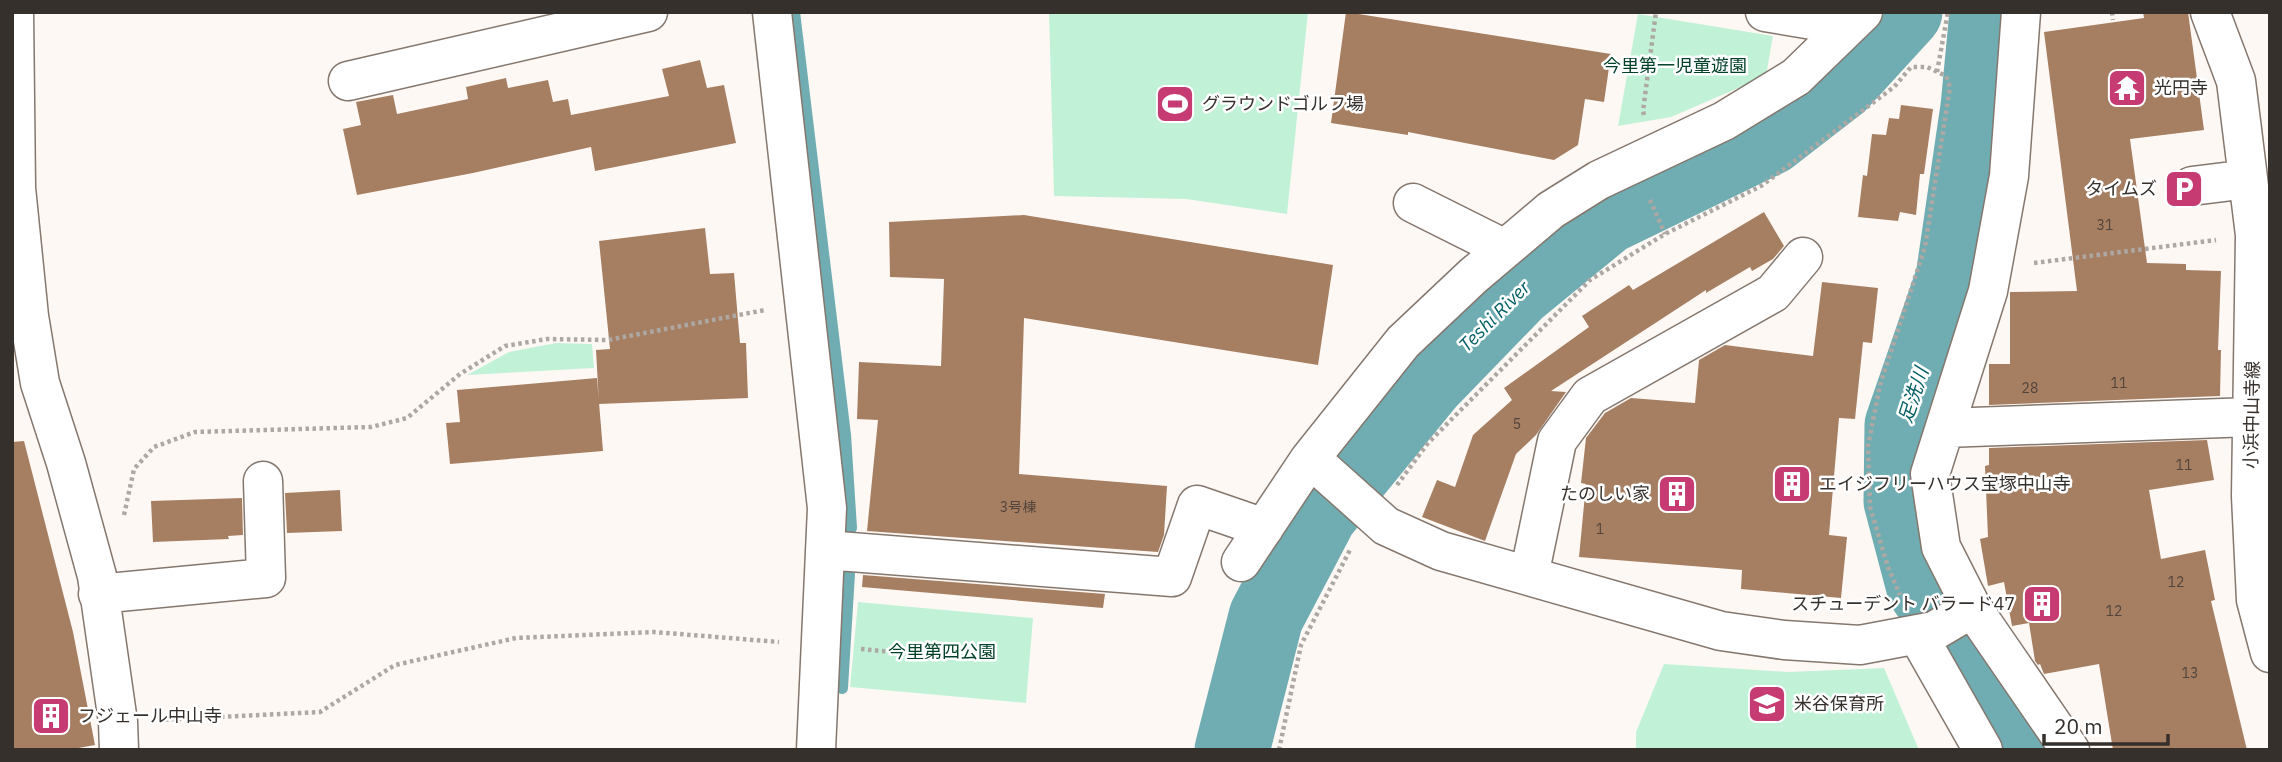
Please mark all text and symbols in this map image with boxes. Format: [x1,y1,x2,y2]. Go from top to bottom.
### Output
park label: 今里第一児童遊園 [1603,54,1747,77]
temple icon: 光円寺 [2106,67,2148,109]
place label: 光円寺 [2154,76,2208,99]
sports icon: グラウンドゴルフ場 [1154,83,1196,125]
place label: グラウンドゴルフ場 [1202,92,1364,115]
parking icon: タイムズ [2163,168,2205,210]
place label: タイムズ [2085,177,2157,200]
house number: 31 [2097,216,2113,234]
water label: Teshi River [1453,275,1535,357]
street label: 小浜中山寺線 [2239,361,2264,469]
water label: 足洗川 [1893,362,1934,426]
house number: 11 [2111,374,2127,392]
house number: 28 [2022,379,2038,397]
house number: 5 [1513,415,1521,433]
house number: 11 [2176,456,2192,474]
building icon: エイジフリーハウス宝塚中山寺 [1771,463,1813,505]
place label: エイジフリーハウス宝塚中山寺 [1819,472,2071,495]
building icon: たのしい家 [1656,473,1698,515]
place label: たのしい家 [1560,482,1650,505]
house number: 3号棟 [1000,498,1036,516]
house number: 1 [1596,520,1604,538]
house number: 12 [2168,573,2184,591]
building icon: スチューデント バラード47 [2021,583,2063,625]
place label: スチューデント バラード47 [1791,592,2015,615]
house number: 12 [2106,602,2122,620]
park label: 今里第四公園 [888,640,996,663]
house number: 13 [2182,664,2198,682]
school or university icon: 米谷保育所 [1746,683,1788,725]
place label: 米谷保育所 [1794,692,1884,715]
building icon: フジェール中山寺 [30,695,72,737]
scale bar [2044,702,2168,746]
place label: フジェール中山寺 [78,704,222,727]
text: 20 m [2054,712,2103,740]

